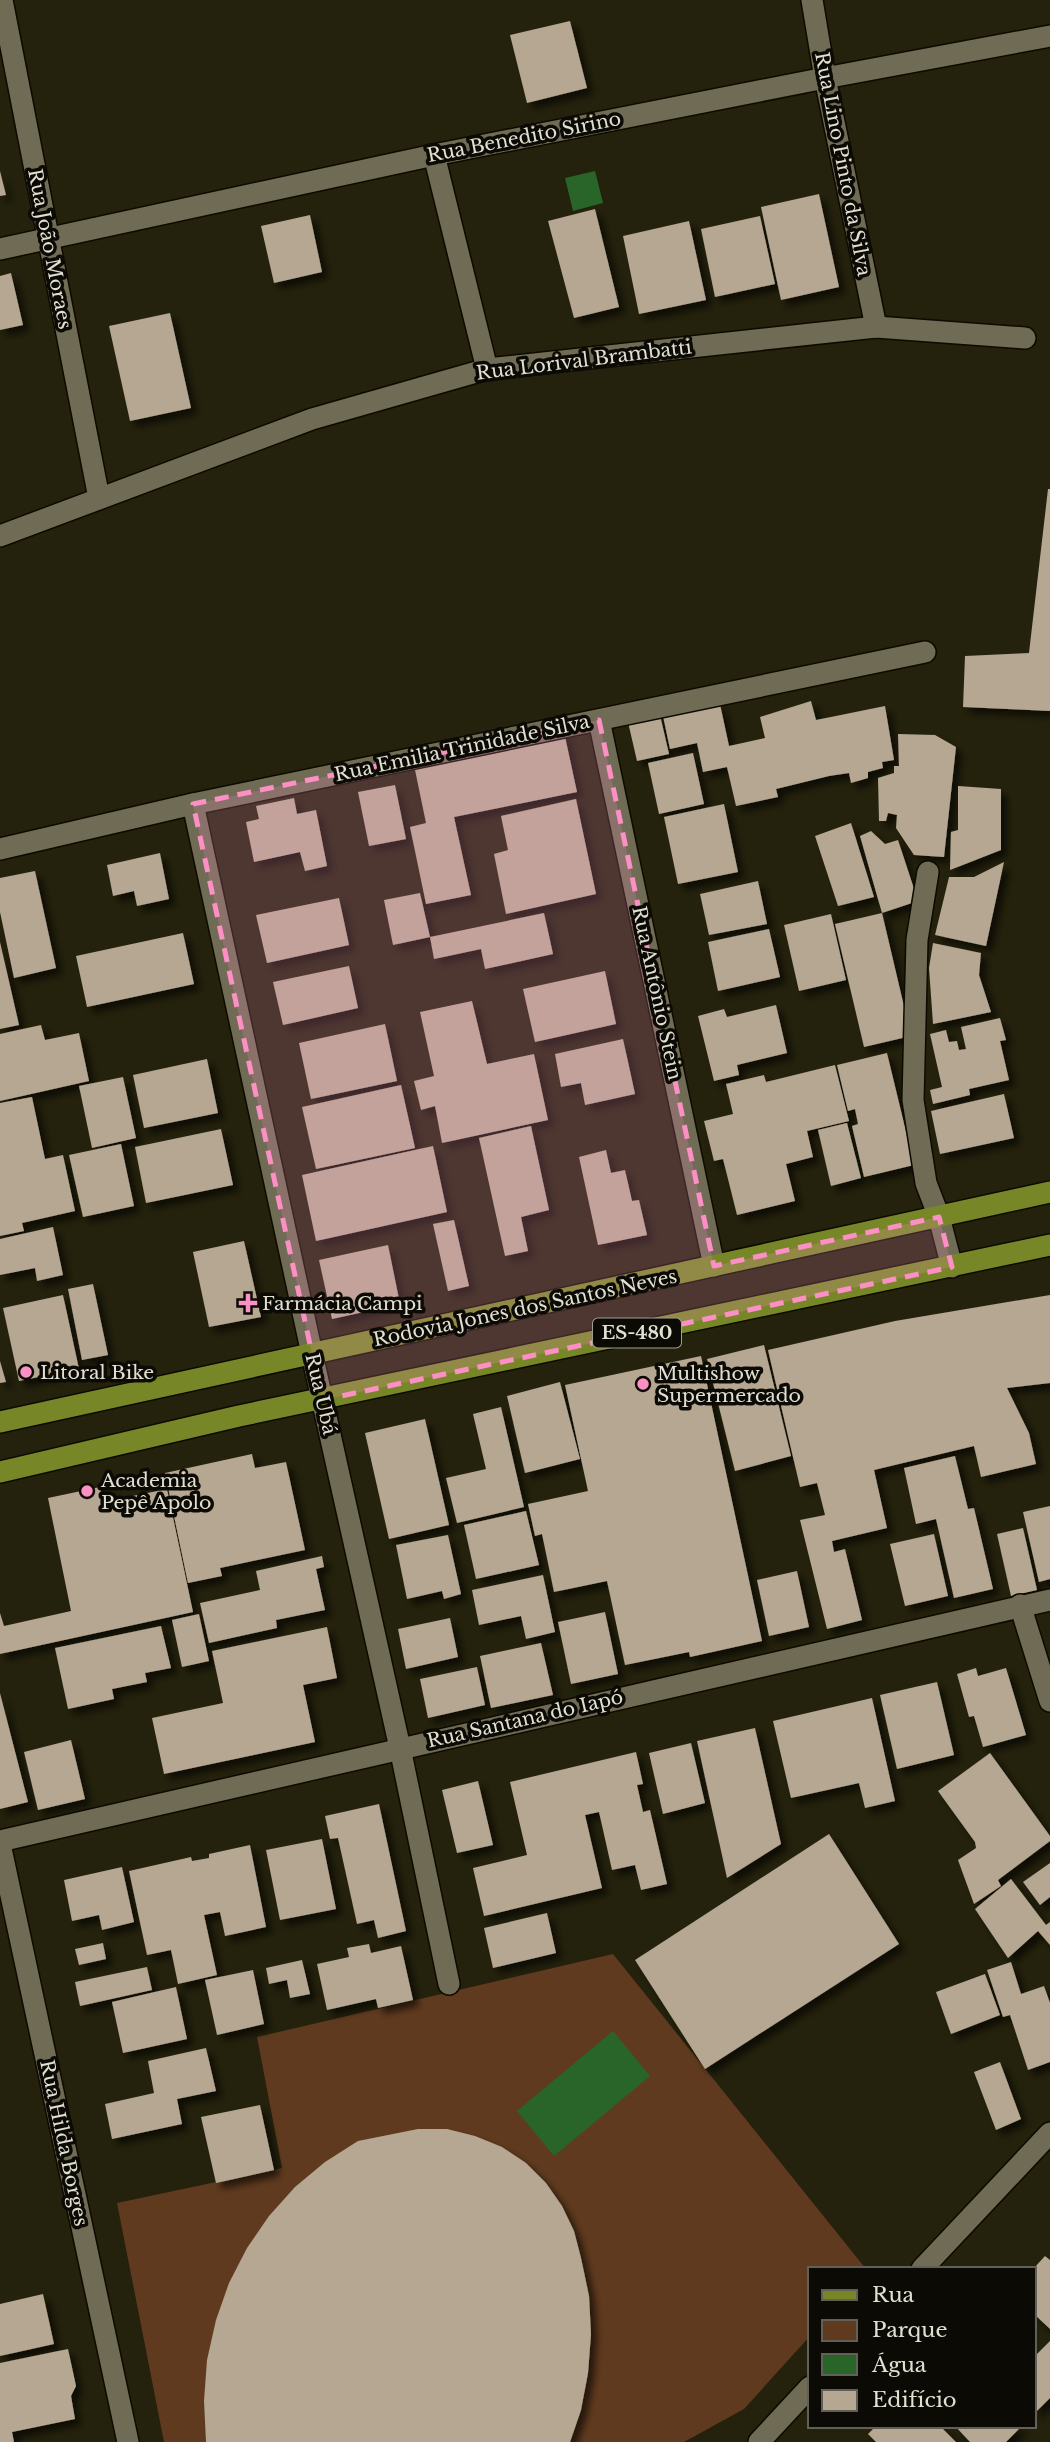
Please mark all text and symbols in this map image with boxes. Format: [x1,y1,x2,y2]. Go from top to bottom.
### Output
street label: Rua Lino Pinto da Silva [810,50,876,278]
street label: Rua Benedito Sirino [425,107,623,167]
street label: Rua João Moraes [23,167,77,331]
street label: Rua Lorival Brambatti [475,335,694,385]
street label: Rua Emilia Trinidade Silva [332,710,592,786]
street label: Rua Antônio Stein [627,904,687,1082]
street label: Rodovia Jones dos Santos Neves [371,1265,679,1351]
place label: Farmácia Campi [262,1292,423,1315]
marker: Farmácia Campi [240,1295,256,1311]
road number: ES-480 [593,1318,681,1348]
street label: Rua Ubá [300,1351,342,1437]
place label: Litoral Bike [40,1361,154,1384]
place label: Multishow Supermercado [657,1362,801,1407]
marker: Litoral Bike [18,1364,34,1380]
marker: Multishow Supermercado [635,1376,651,1392]
place label: Academia Pepê Apolo [100,1469,211,1514]
marker: Academia Pepê Apolo [79,1483,95,1499]
street label: Rua Santana do Iapó [425,1685,625,1753]
street label: Rua Hilda Borges [35,2058,93,2228]
legend [808,2267,1036,2428]
text: Rua [872,2282,915,2308]
text: Parque [872,2317,947,2343]
text: Água [871,2352,927,2378]
text: Edifício [872,2387,957,2413]

